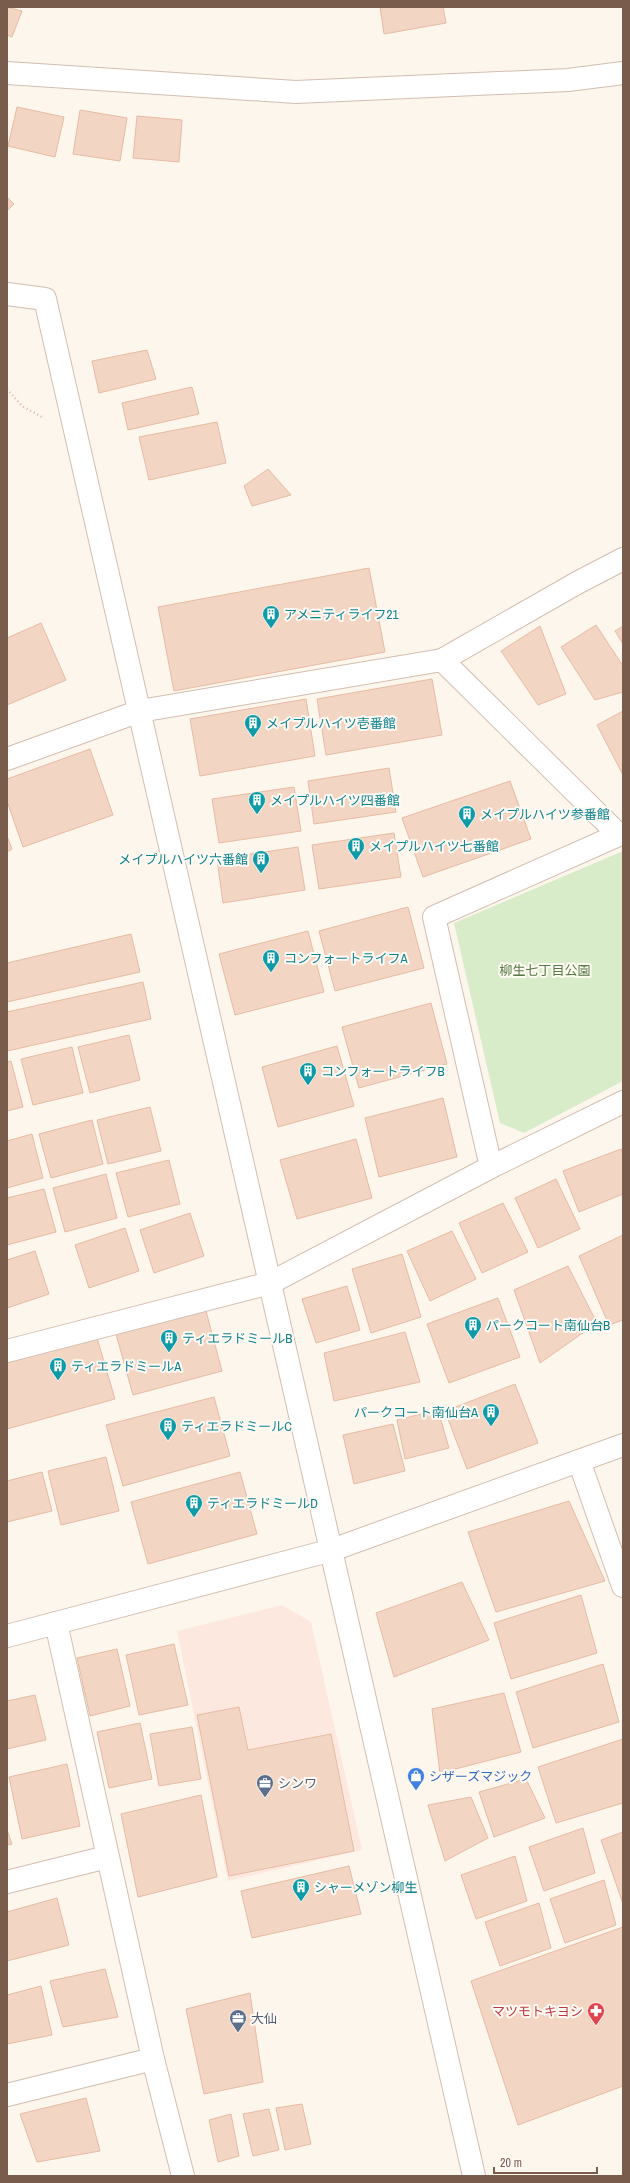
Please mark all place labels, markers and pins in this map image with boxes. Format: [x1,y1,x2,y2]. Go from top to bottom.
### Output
building icon: アメニティライフ21 [261,604,281,629]
place label: アメニティライフ21 [284,606,398,623]
building icon: メイプルハイツ壱番館 [243,713,263,738]
place label: メイプルハイツ壱番館 [266,715,396,732]
building icon: メイプルハイツ四番館 [247,790,267,815]
place label: メイプルハイツ四番館 [270,792,400,809]
building icon: メイプルハイツ参番館 [457,804,477,829]
place label: メイプルハイツ参番館 [480,806,610,823]
building icon: メイプルハイツ七番館 [346,836,366,861]
place label: メイプルハイツ七番館 [369,838,499,855]
building icon: メイプルハイツ六番館 [251,849,271,874]
place label: メイプルハイツ六番館 [118,851,248,868]
building icon: コンフォートライフA [261,948,281,973]
place label: コンフォートライフA [284,950,409,967]
building icon: コンフォートライフB [298,1061,318,1086]
place label: コンフォートライフB [321,1063,445,1080]
building icon: パークコート南仙台B [463,1315,483,1340]
place label: パークコート南仙台B [486,1317,610,1334]
building icon: ティエラドミールB [159,1328,179,1353]
place label: ティエラドミールB [182,1330,292,1347]
building icon: ティエラドミールA [48,1356,68,1381]
place label: ティエラドミールA [71,1358,182,1375]
building icon: パークコート南仙台A [481,1402,501,1427]
place label: パークコート南仙台A [354,1404,479,1421]
building icon: ティエラドミールC [158,1416,178,1441]
place label: ティエラドミールC [181,1418,292,1435]
building icon: ティエラドミールD [184,1493,204,1518]
place label: ティエラドミールD [207,1495,318,1512]
shop icon: シザーズマジック [406,1766,426,1791]
place label: シザーズマジック [429,1768,532,1785]
office icon: シンワ [255,1773,275,1798]
place label: シンワ [278,1775,317,1792]
building icon: シャーメゾン柳生 [291,1877,311,1902]
place label: シャーメゾン柳生 [314,1879,417,1896]
pharmacy icon: マツモトキヨシ [586,2001,606,2026]
place label: マツモトキヨシ [492,2003,583,2020]
office icon: 大仙 [228,2008,248,2033]
place label: 大仙 [251,2010,277,2027]

